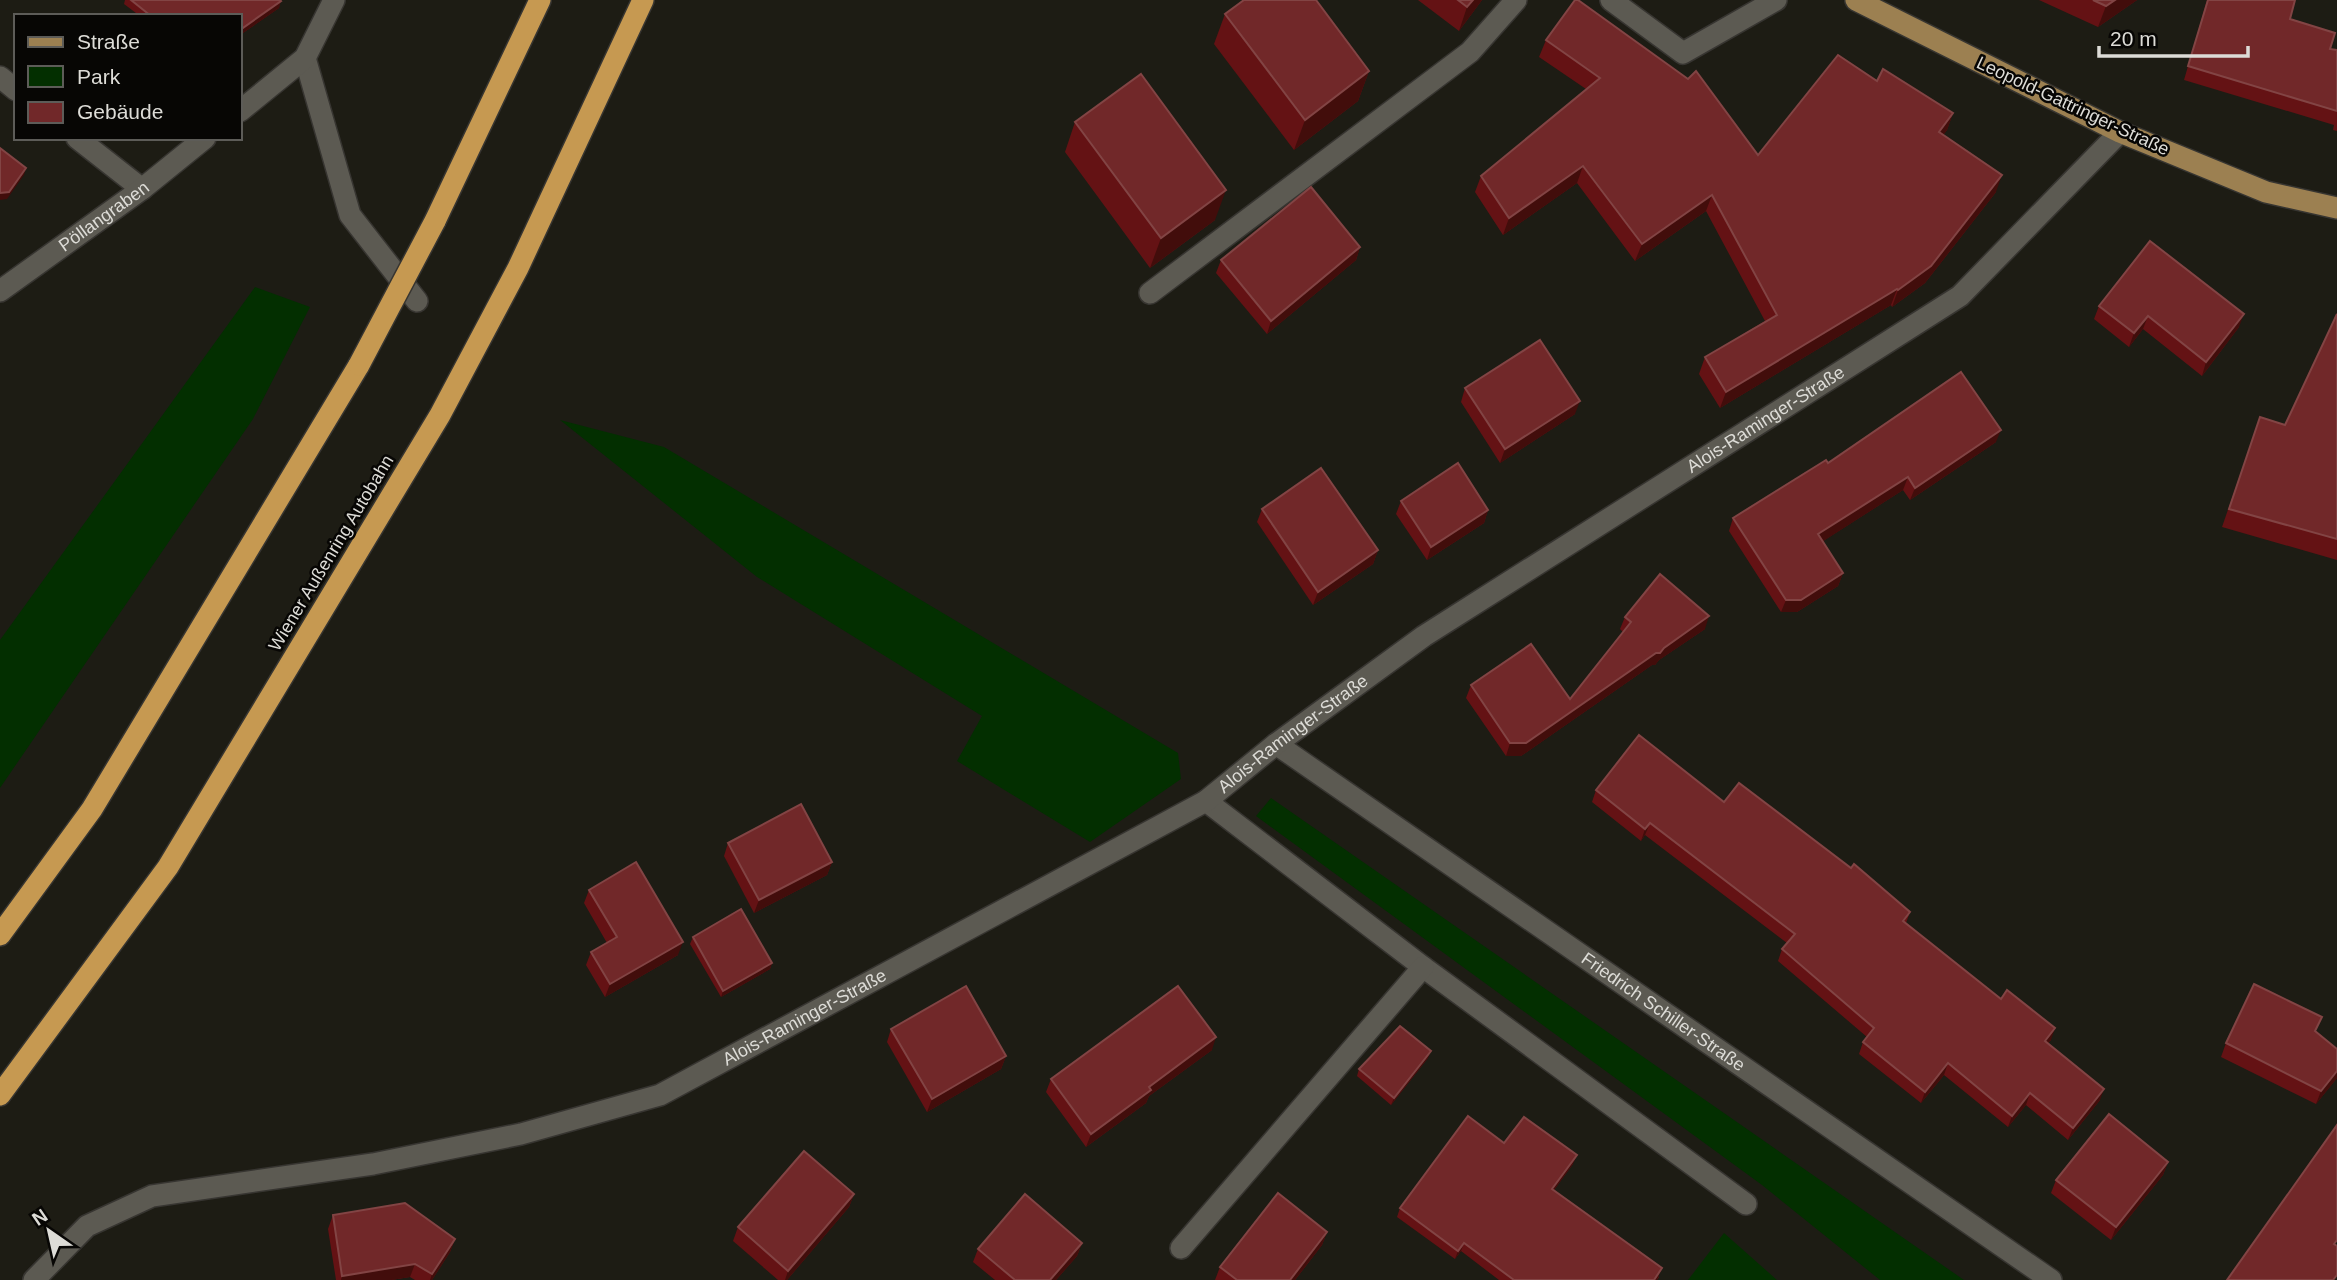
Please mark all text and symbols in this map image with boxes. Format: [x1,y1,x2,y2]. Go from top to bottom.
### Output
legend [14,14,242,140]
scale bar [2099,14,2248,58]
text: 20 m [2110,27,2157,50]
text: Straße [77,30,140,53]
street label: Leopold-Gattringer-Straße [1974,53,2172,159]
text: Park [77,65,121,88]
text: Gebäude [77,100,163,123]
street label: Pöllangraben [55,177,153,255]
street label: Alois-Raminger-Straße [1683,362,1848,477]
street label: Wiener Außenring Autobahn [264,451,398,655]
street label: Alois-Raminger-Straße [1214,670,1372,797]
street label: Friedrich Schiller-Straße [1578,948,1749,1075]
street label: Alois-Raminger-Straße [719,965,890,1069]
north arrow [14,1196,84,1266]
text: N [28,1205,51,1230]

